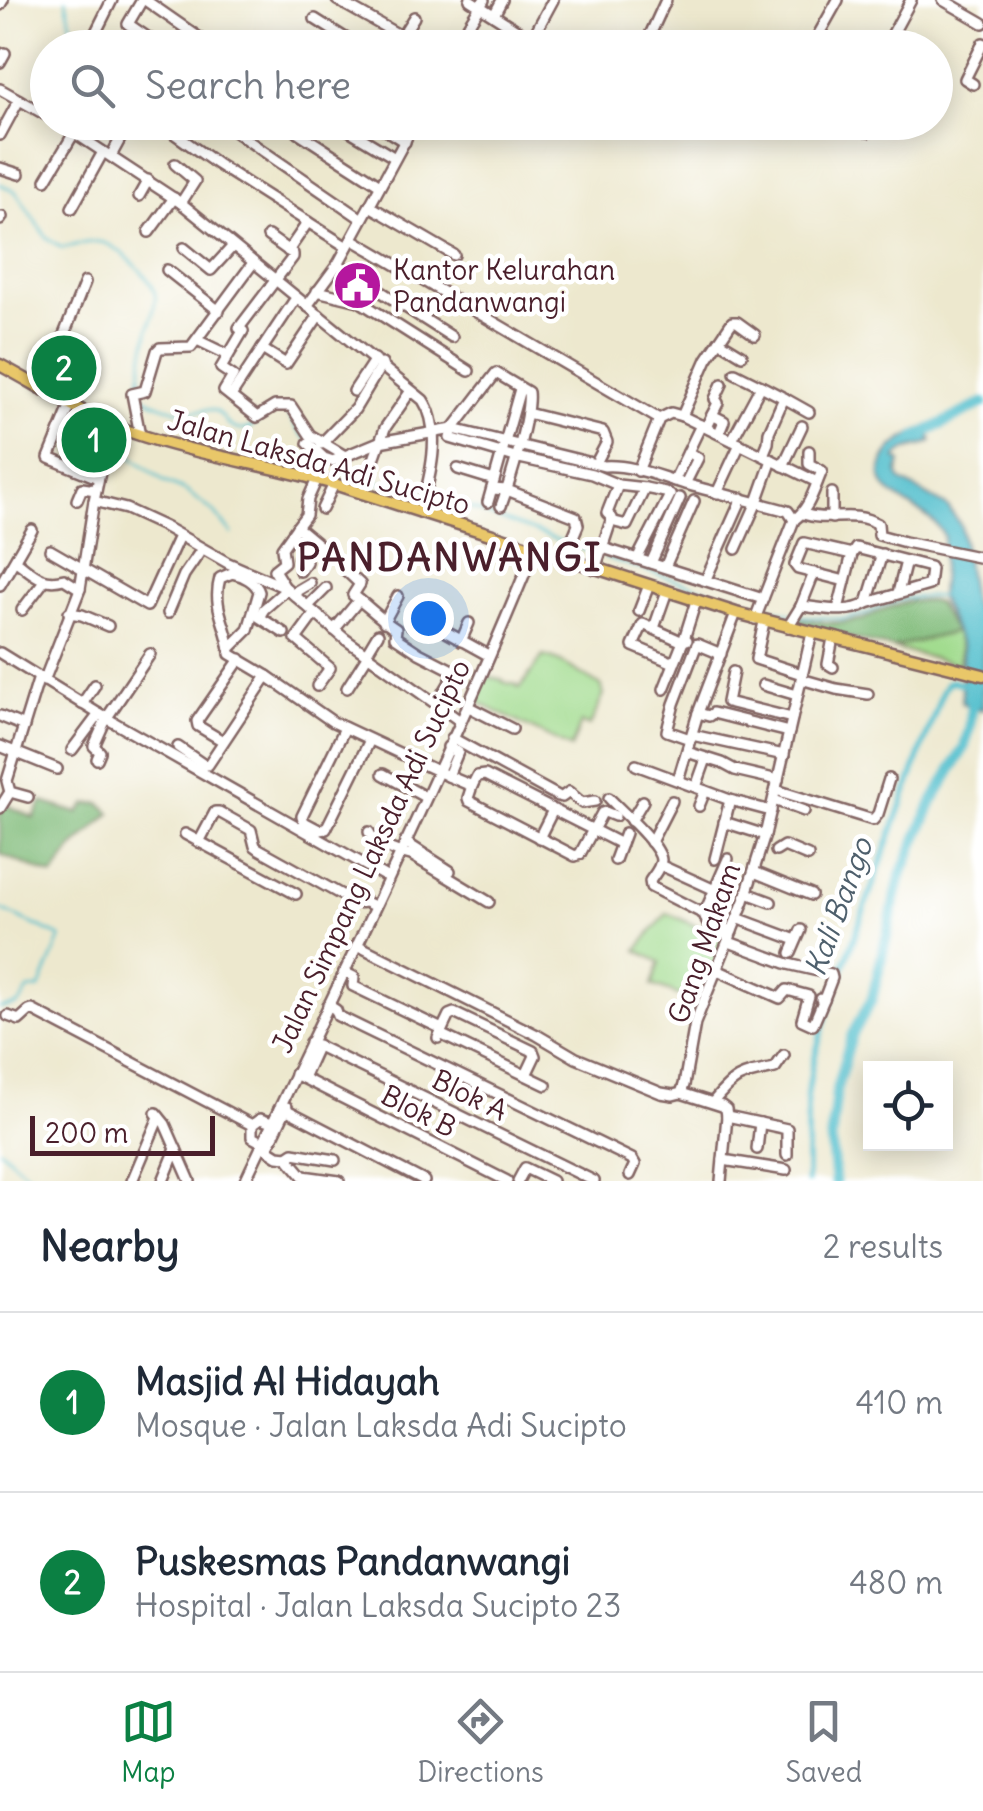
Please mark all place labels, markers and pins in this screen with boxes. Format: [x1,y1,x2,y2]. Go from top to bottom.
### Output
place label: Kantor Kelurahan Pandanwangi [393,252,615,320]
public building icon: Kantor Kelurahan Pandanwangi [332,260,384,312]
pin: 2 [32,330,96,406]
pin: 1 [62,402,126,478]

